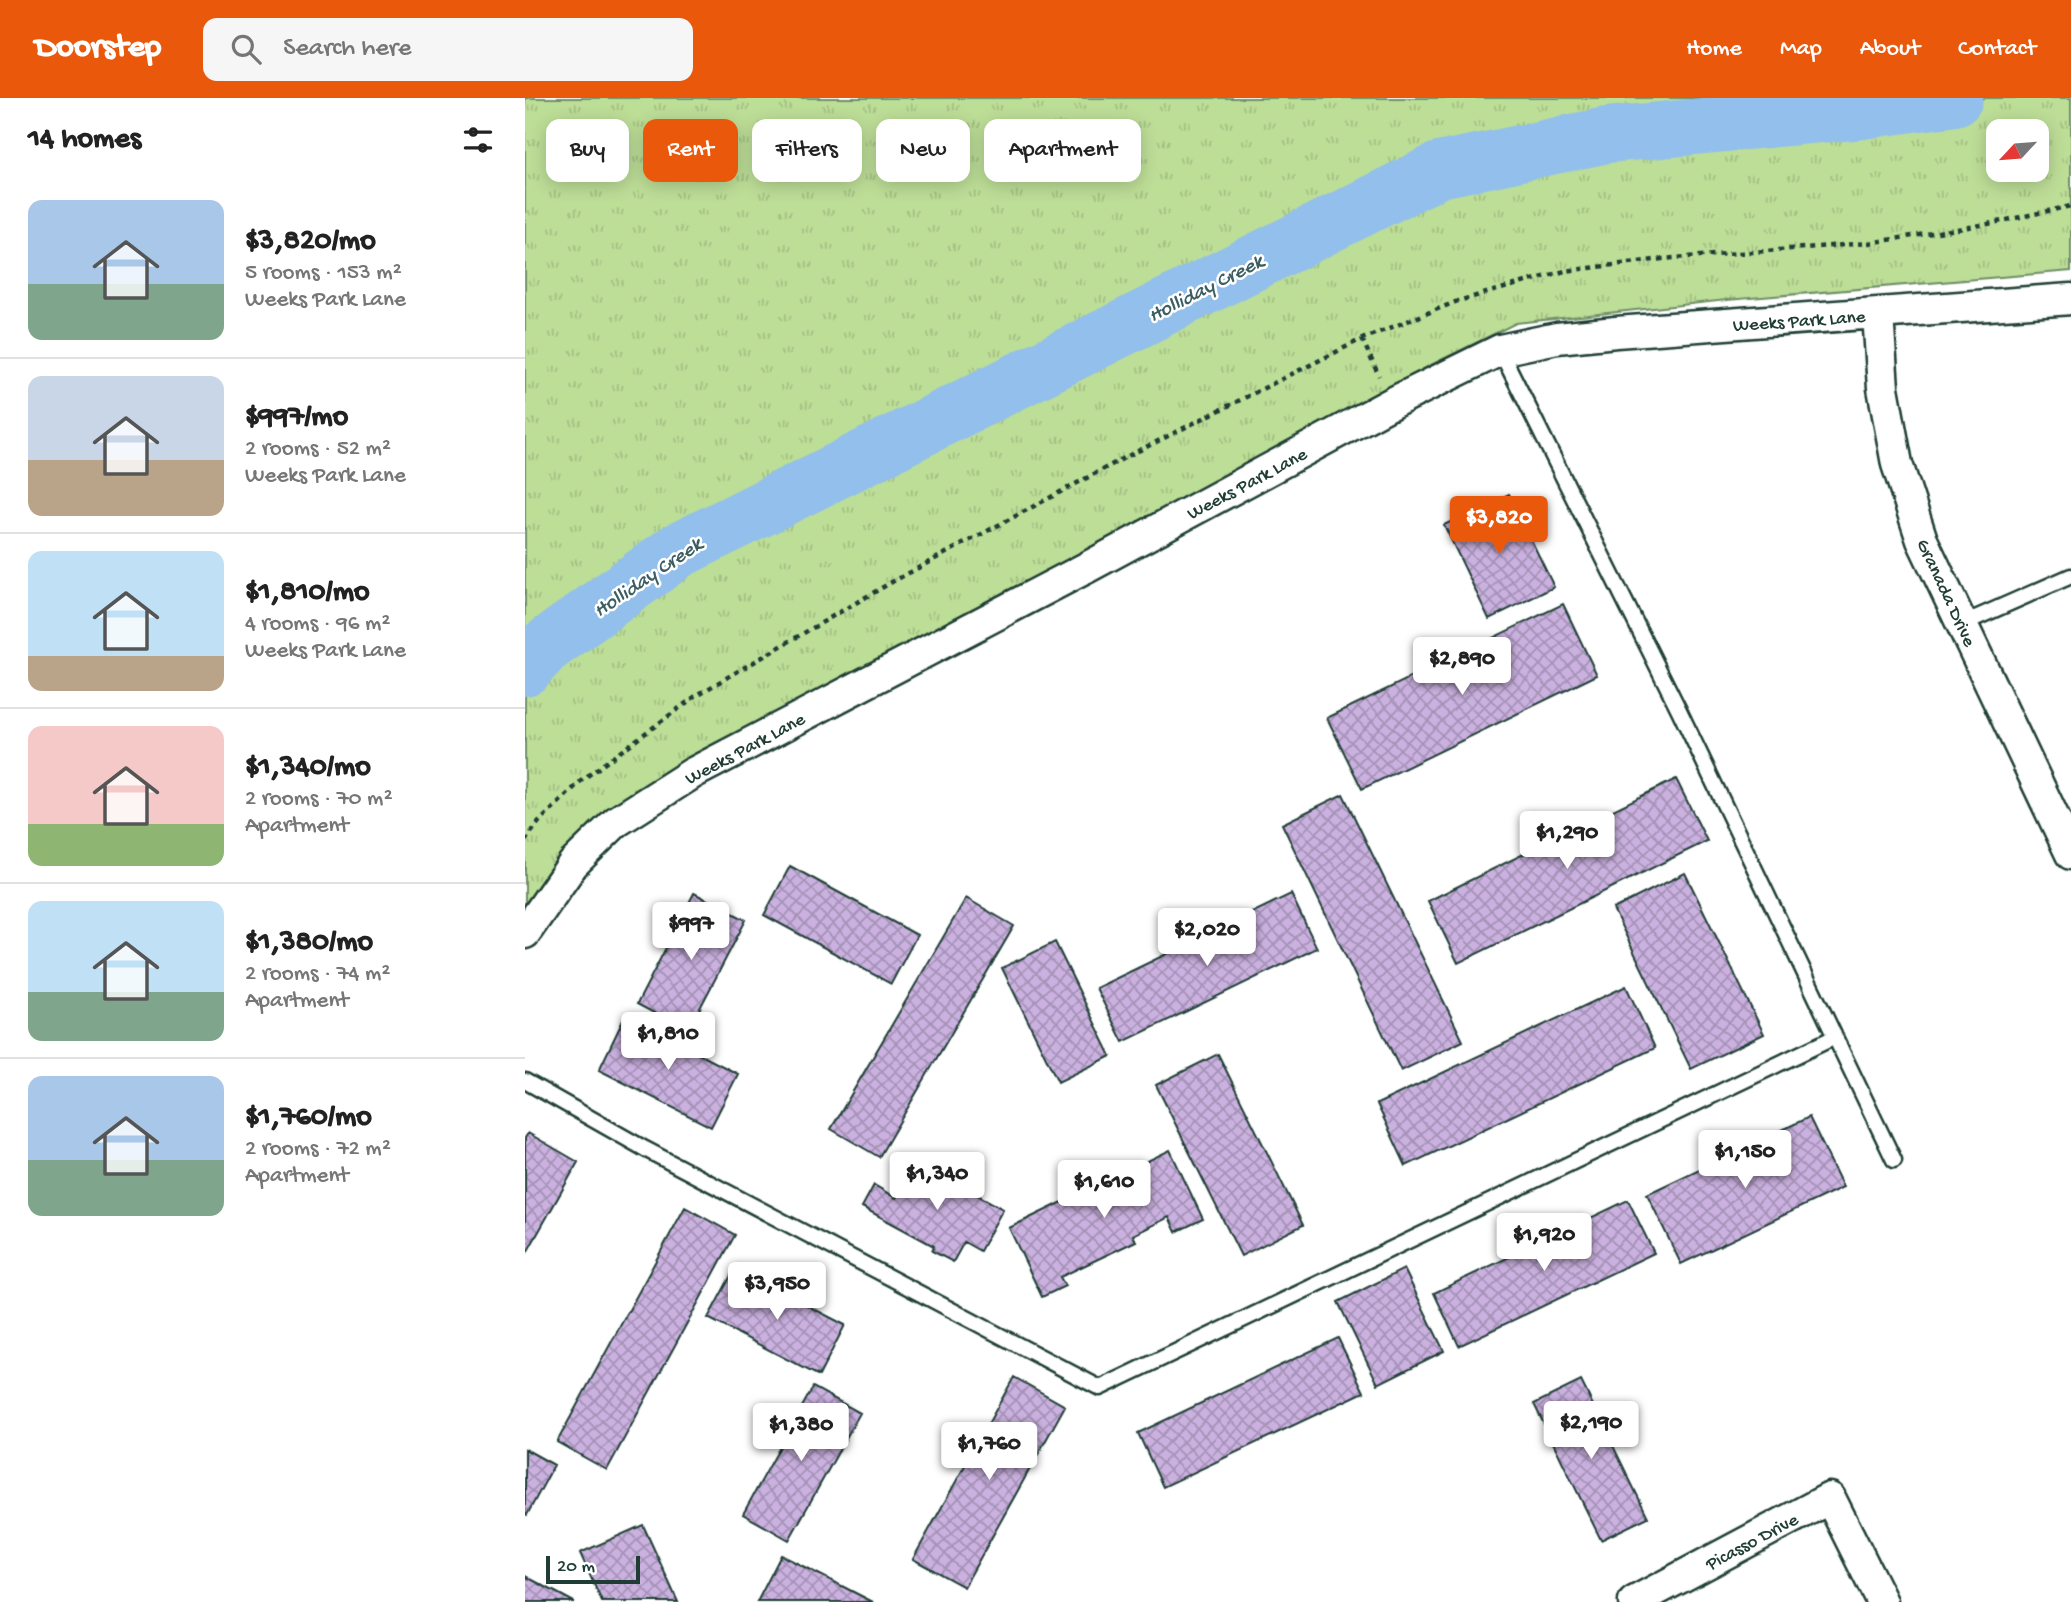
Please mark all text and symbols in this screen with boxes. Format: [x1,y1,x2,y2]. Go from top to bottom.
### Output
search box [203,18,693,81]
text: Doorstep [35,30,161,68]
icon: search [227,30,265,68]
text: Search here [283,34,411,65]
text: Home [1686,35,1742,64]
text: Map [1780,35,1822,64]
text: About [1860,35,1920,64]
text: Contact [1958,35,2036,64]
chip: Buy [546,119,629,182]
chip: Rent [643,119,738,182]
chip: Filters [752,119,862,182]
chip: New [876,119,970,182]
chip: Apartment [984,119,1141,182]
north arrow [1986,119,2049,182]
map controls [1986,119,2049,182]
icon: filters [459,121,497,159]
text: 14 homes [28,123,141,158]
text: $3,820/mo [245,225,376,260]
icon: home [84,228,168,312]
water label: Holliday Creek [1145,249,1271,330]
text: 5 rooms · 153 m² [245,260,402,287]
text: Weeks Park Lane [245,287,406,314]
street label: Weeks Park Lane [1732,306,1866,339]
text: $997/mo [245,401,348,436]
icon: home [84,404,168,488]
text: 2 rooms · 52 m² [245,436,391,463]
street label: Weeks Park Lane [1184,444,1312,526]
text: Weeks Park Lane [245,463,406,490]
pin: $3,820 [1442,496,1556,556]
text: $3,820 [1466,505,1532,532]
water label: Holliday Creek [590,532,710,624]
street label: Granada Drive [1910,536,1980,651]
text: $1,810/mo [245,576,370,611]
icon: home [84,579,168,663]
text: 4 rooms · 96 m² [245,611,390,638]
text: Weeks Park Lane [245,638,406,665]
pin: $2,890 [1405,638,1519,697]
text: $2,890 [1429,646,1495,673]
street label: Weeks Park Lane [682,709,810,791]
text: $1,340/mo [245,751,371,786]
icon: home [84,754,168,838]
text: 2 rooms · 70 m² [245,786,393,813]
pin: $1,290 [1510,812,1624,871]
text: Apartment [245,813,349,840]
text: $1,290 [1536,820,1598,847]
pin: $997 [650,902,732,962]
pin: $2,020 [1150,908,1264,968]
text: $997 [668,911,714,938]
text: $2,020 [1174,917,1240,944]
text: $1,380/mo [245,926,373,961]
icon: home [84,929,168,1013]
text: 2 rooms · 74 m² [245,961,390,988]
text: Apartment [245,988,349,1015]
pin: $1,810 [611,1012,725,1072]
text: $1,810 [637,1021,699,1048]
text: $1,760/mo [245,1101,372,1136]
icon: home [84,1104,168,1188]
pin: $1,150 [1688,1130,1802,1190]
text: 2 rooms · 72 m² [245,1136,391,1163]
text: $1,150 [1714,1139,1776,1166]
pin: $1,340 [880,1152,994,1212]
pin: $1,610 [1047,1160,1161,1220]
text: $1,340 [906,1161,968,1188]
text: Apartment [245,1163,349,1190]
text: $1,610 [1074,1169,1134,1196]
pin: $1,920 [1487,1214,1601,1273]
text: $1,920 [1513,1222,1575,1249]
pin: $3,950 [720,1262,834,1322]
text: $3,950 [744,1271,810,1298]
pin: $2,190 [1534,1402,1648,1461]
pin: $1,380 [744,1404,858,1463]
text: $2,190 [1560,1410,1622,1437]
text: $1,380 [769,1412,833,1439]
pin: $1,760 [932,1422,1046,1482]
text: $1,760 [957,1431,1021,1458]
street label: Picasso Drive [1702,1509,1803,1578]
scale bar [546,1553,641,1585]
text: 20 m [557,1556,595,1579]

